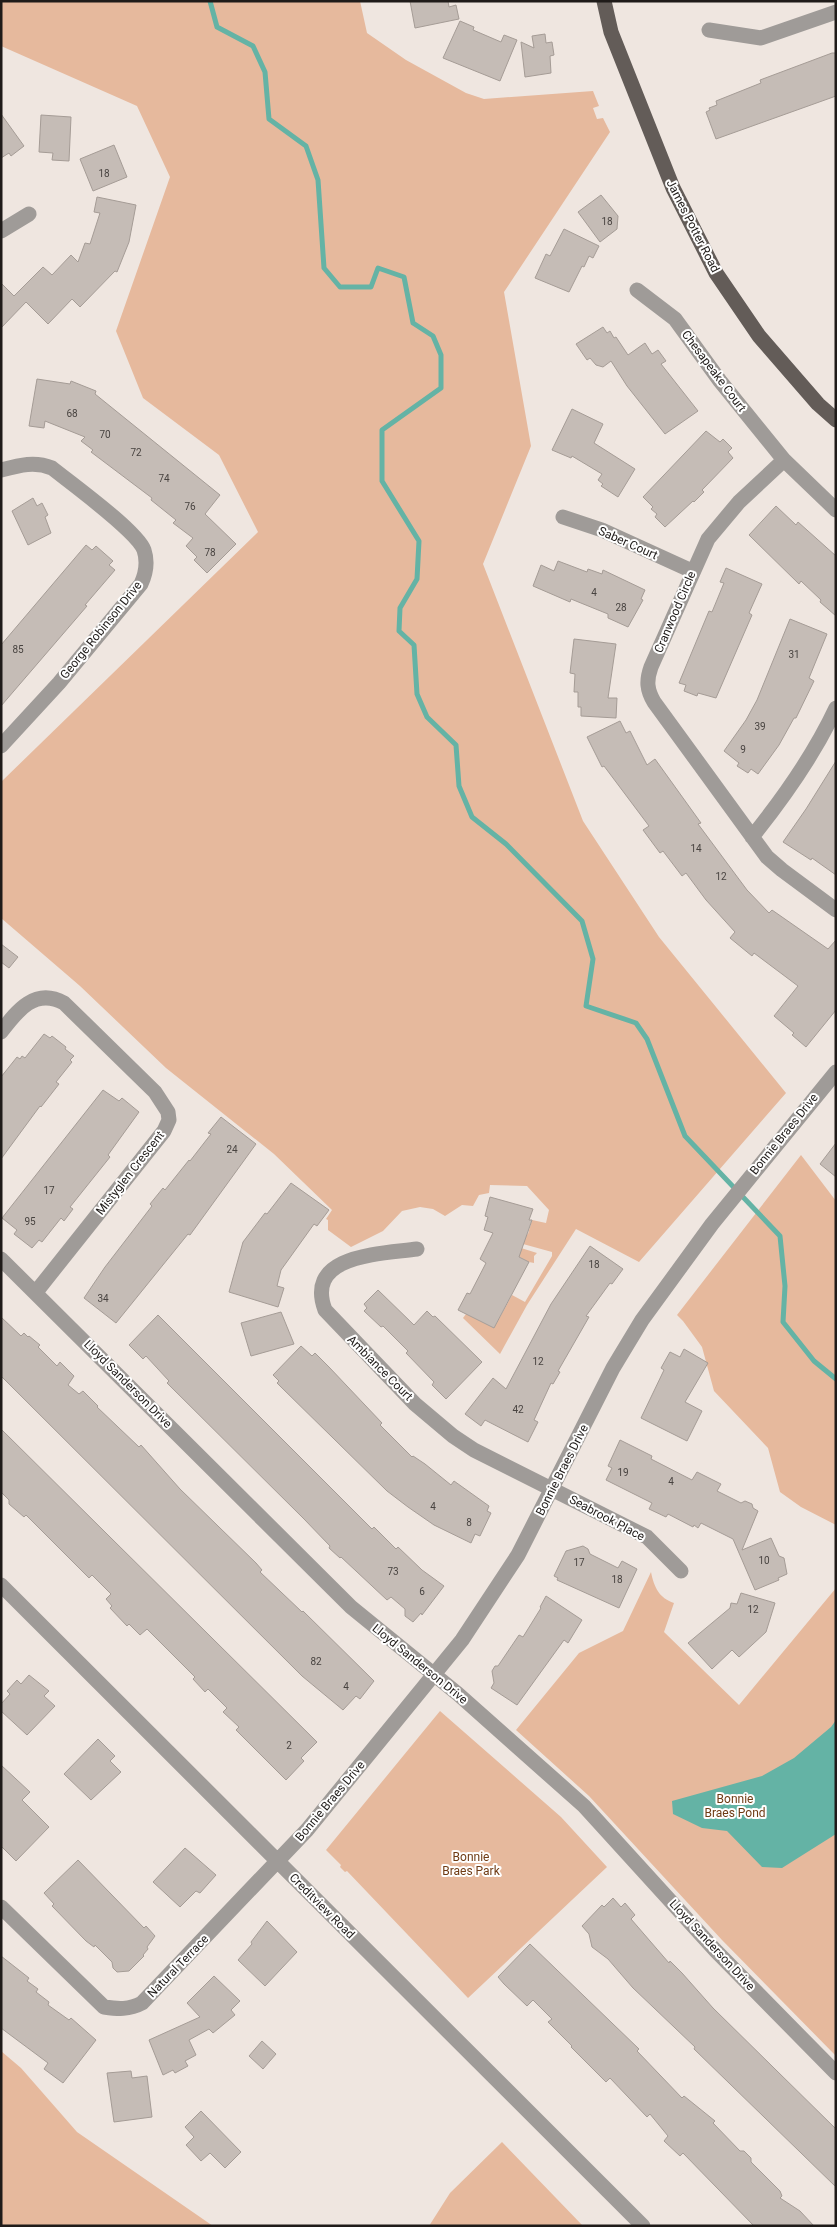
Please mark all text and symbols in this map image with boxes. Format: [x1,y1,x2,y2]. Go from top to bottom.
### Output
house number: 18 [98,168,110,179]
street label: James Potter Road [664,177,722,275]
house number: 18 [601,216,613,227]
street label: Chesapeake Court [679,328,749,414]
house number: 68 [66,408,78,419]
house number: 70 [99,429,111,440]
house number: 72 [130,447,142,458]
house number: 74 [158,473,170,484]
house number: 76 [184,501,196,512]
street label: Saber Court [596,524,660,562]
house number: 78 [204,547,216,558]
street label: Cranwood Circle [651,569,699,655]
street label: George Robinson Drive [57,578,145,682]
house number: 4 [591,587,597,598]
house number: 28 [615,602,627,613]
house number: 85 [12,644,24,655]
house number: 31 [788,649,800,660]
house number: 39 [754,721,766,732]
house number: 9 [740,744,746,755]
house number: 14 [690,843,702,854]
house number: 12 [715,871,727,882]
street label: Bonnie Braes Drive [747,1091,821,1177]
street label: Mistyglen Crescent [93,1128,167,1218]
house number: 24 [226,1144,238,1155]
house number: 17 [43,1185,55,1196]
house number: 95 [24,1216,36,1227]
house number: 18 [588,1259,600,1270]
house number: 34 [97,1293,109,1304]
street label: Ambiance Court [345,1333,416,1404]
street label: Lloyd Sanderson Drive [81,1337,175,1431]
house number: 12 [532,1356,544,1367]
house number: 42 [512,1404,524,1415]
street label: Bonnie Braes Drive [533,1422,591,1518]
house number: 19 [617,1467,629,1478]
house number: 4 [668,1476,674,1487]
street label: Seabrook Place [567,1492,647,1544]
house number: 4 [430,1501,436,1512]
house number: 8 [466,1517,472,1528]
house number: 10 [758,1555,770,1566]
house number: 17 [573,1557,585,1568]
house number: 73 [387,1566,399,1577]
house number: 18 [611,1574,623,1585]
house number: 6 [419,1586,425,1597]
house number: 12 [747,1604,759,1615]
street label: Lloyd Sanderson Drive [370,1621,470,1707]
house number: 82 [310,1656,322,1667]
house number: 4 [343,1681,349,1692]
house number: 2 [286,1740,292,1751]
street label: Bonnie Braes Drive [292,1758,368,1844]
park label: Bonnie Braes Pond [704,1792,766,1820]
park label: Bonnie Braes Park [442,1850,501,1878]
street label: Creditview Road [287,1871,357,1941]
street label: Lloyd Sanderson Drive [666,1897,758,1993]
street label: Natural Terrace [145,1932,211,2000]

